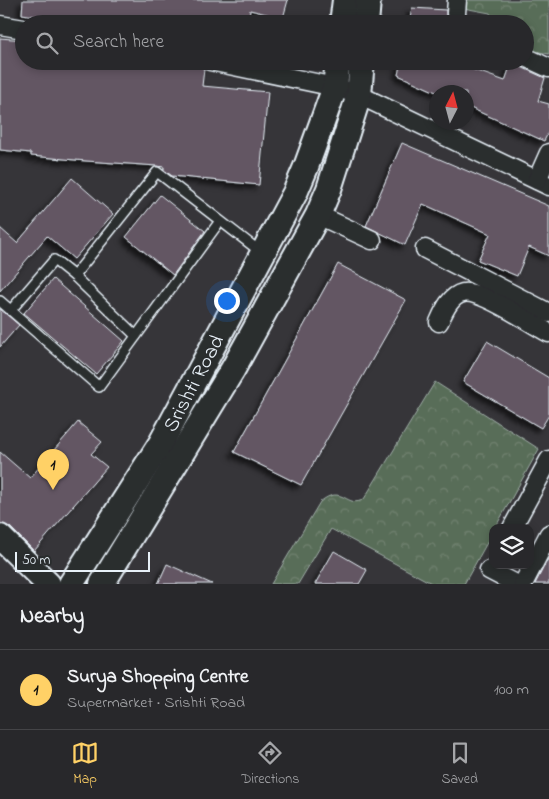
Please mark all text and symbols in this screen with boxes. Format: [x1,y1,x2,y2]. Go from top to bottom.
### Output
search box [15,15,534,70]
icon: search [33,29,61,57]
text: Search here [73,29,164,56]
north arrow [429,85,474,130]
your location [214,288,240,314]
street label: Srishti Road [157,330,233,438]
pin: 1 [37,449,69,490]
map controls [489,524,534,569]
button: layers [489,524,534,569]
scale bar [15,549,150,572]
text: 50 m [22,550,50,571]
text: Nearby [20,602,84,632]
text: Surya Shopping Centre [67,664,248,691]
text: 1 [33,678,39,702]
text: 100 m [494,678,529,702]
text: Supermarket · Srishti Road [67,691,245,715]
tab: Map [71,739,99,790]
tab: Directions [241,739,299,790]
tab: Saved [441,739,478,790]

